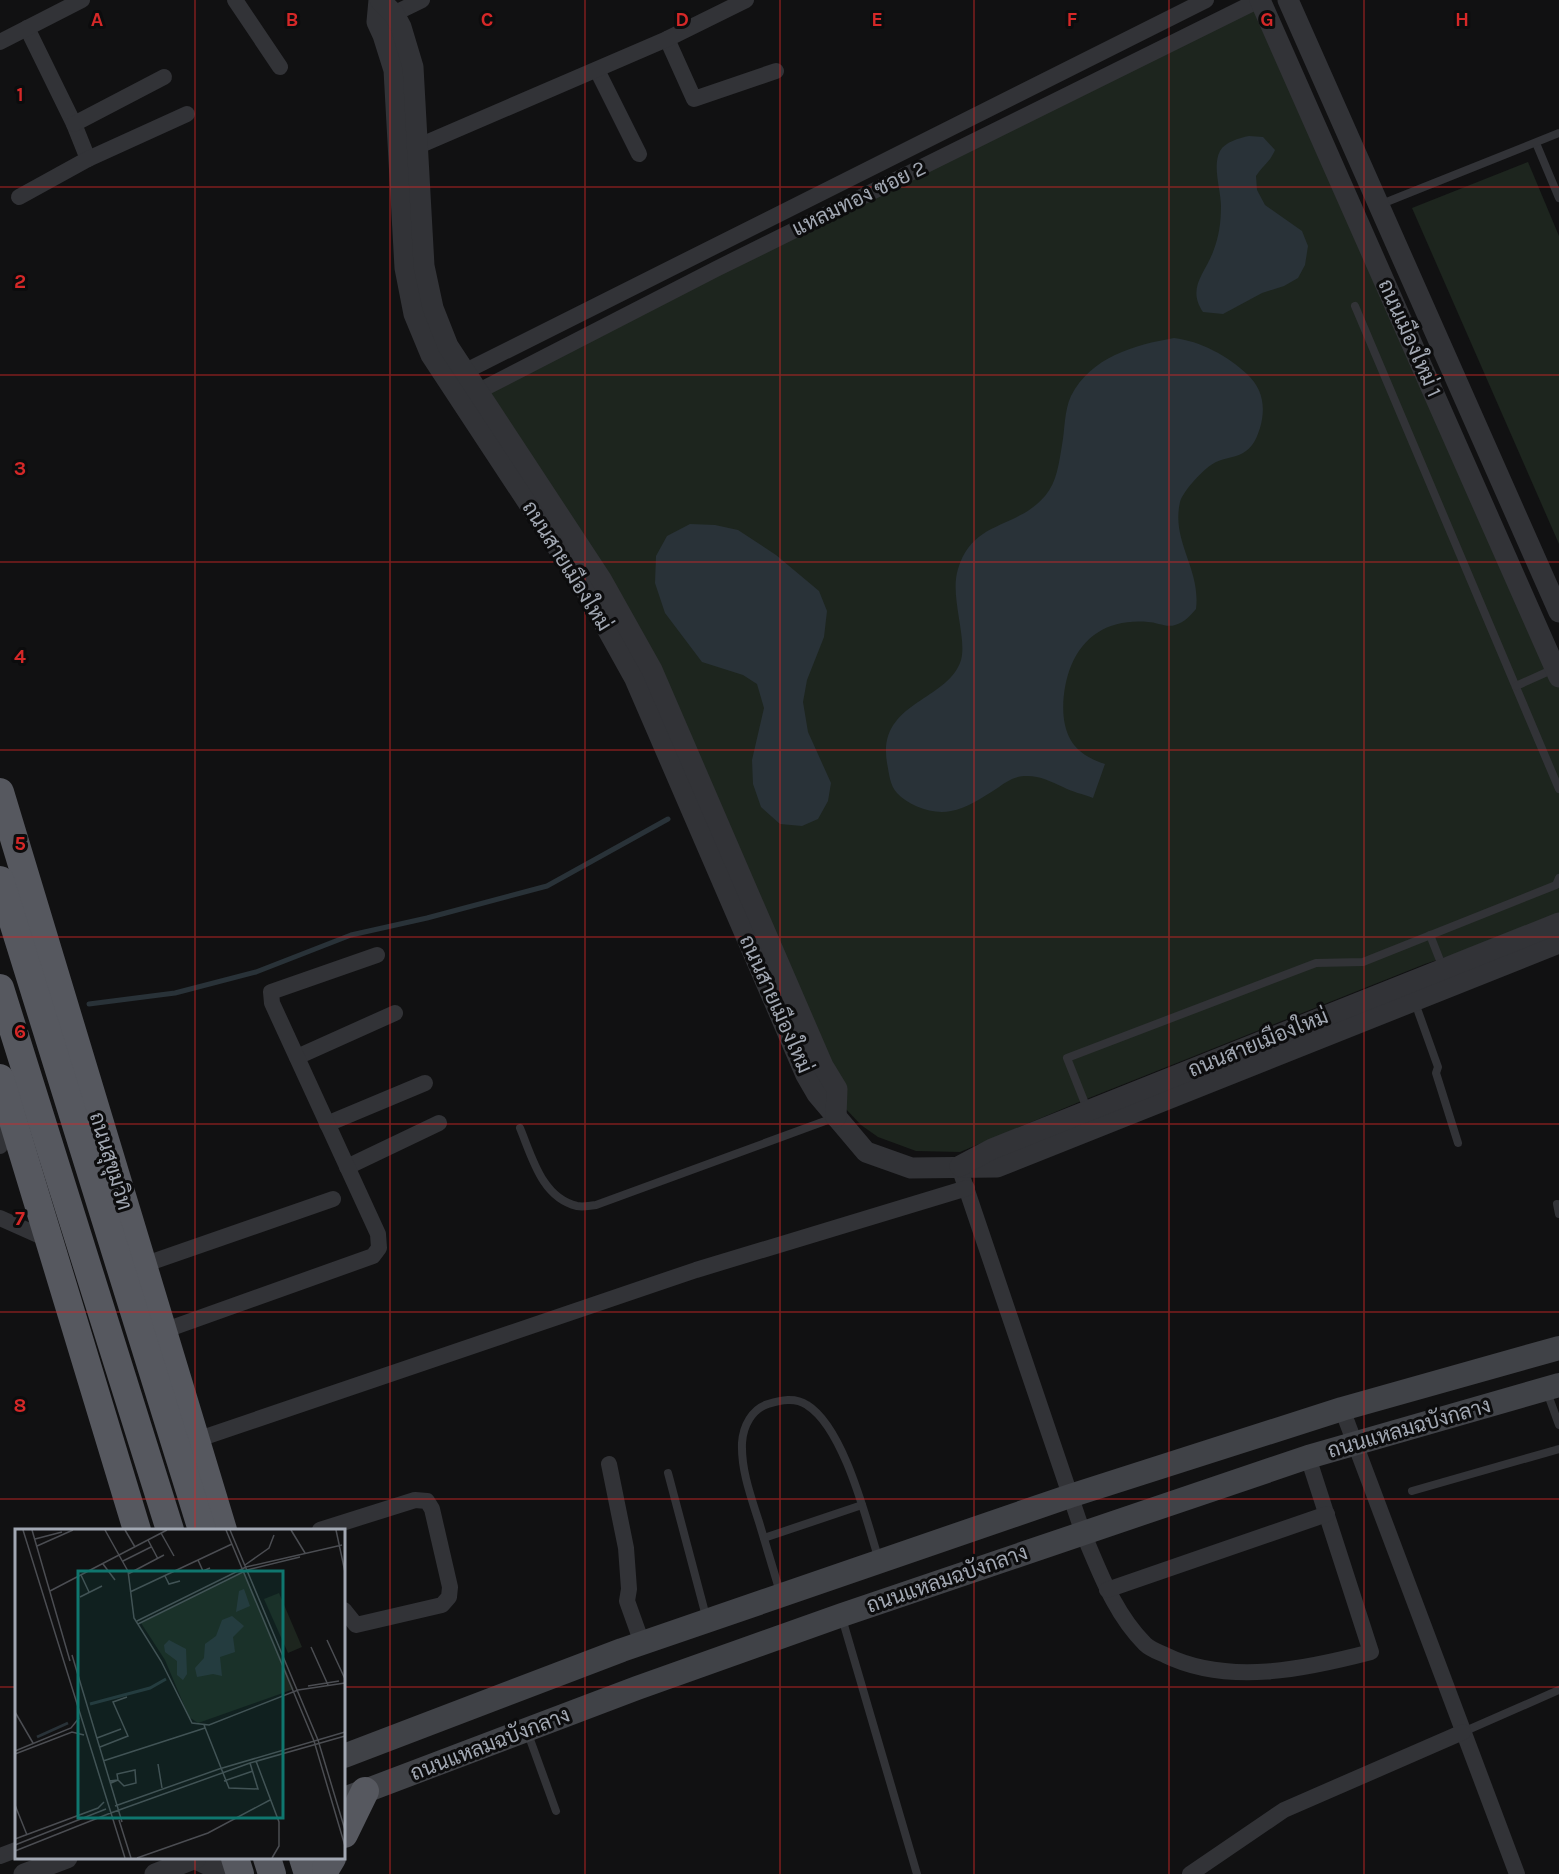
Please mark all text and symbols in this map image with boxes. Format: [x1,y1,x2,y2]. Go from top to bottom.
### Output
text: A [91,8,104,31]
text: B [286,8,298,31]
text: C [481,8,493,31]
text: D [675,8,689,31]
text: E [871,8,883,31]
text: F [1067,8,1078,31]
text: G [1260,8,1274,31]
text: H [1455,8,1469,31]
text: 1 [16,83,24,106]
street label: แหลมทอง ซอย 2 [788,155,930,241]
text: 2 [14,270,26,293]
street label: ถนนเมืองใหม่ 1 [1373,275,1448,401]
text: 3 [14,457,26,480]
street label: ถนนสายเมืองใหม่ [517,495,618,635]
text: 4 [14,645,26,668]
text: 5 [14,832,26,855]
street label: ถนนสายเมืองใหม่ [735,930,819,1077]
street label: ถนนสายเมืองใหม่ [1184,1002,1331,1082]
text: 6 [14,1020,26,1043]
street label: ถนนสุขุมวิท [83,1109,137,1213]
text: 7 [15,1207,25,1230]
street label: ถนนแหลมฉบังกลาง [1325,1393,1493,1463]
text: 8 [14,1394,26,1417]
inset map [15,1529,345,1859]
street label: ถนนแหลมฉบังกลาง [863,1540,1031,1618]
street label: ถนนแหลมฉบังกลาง [407,1703,573,1785]

